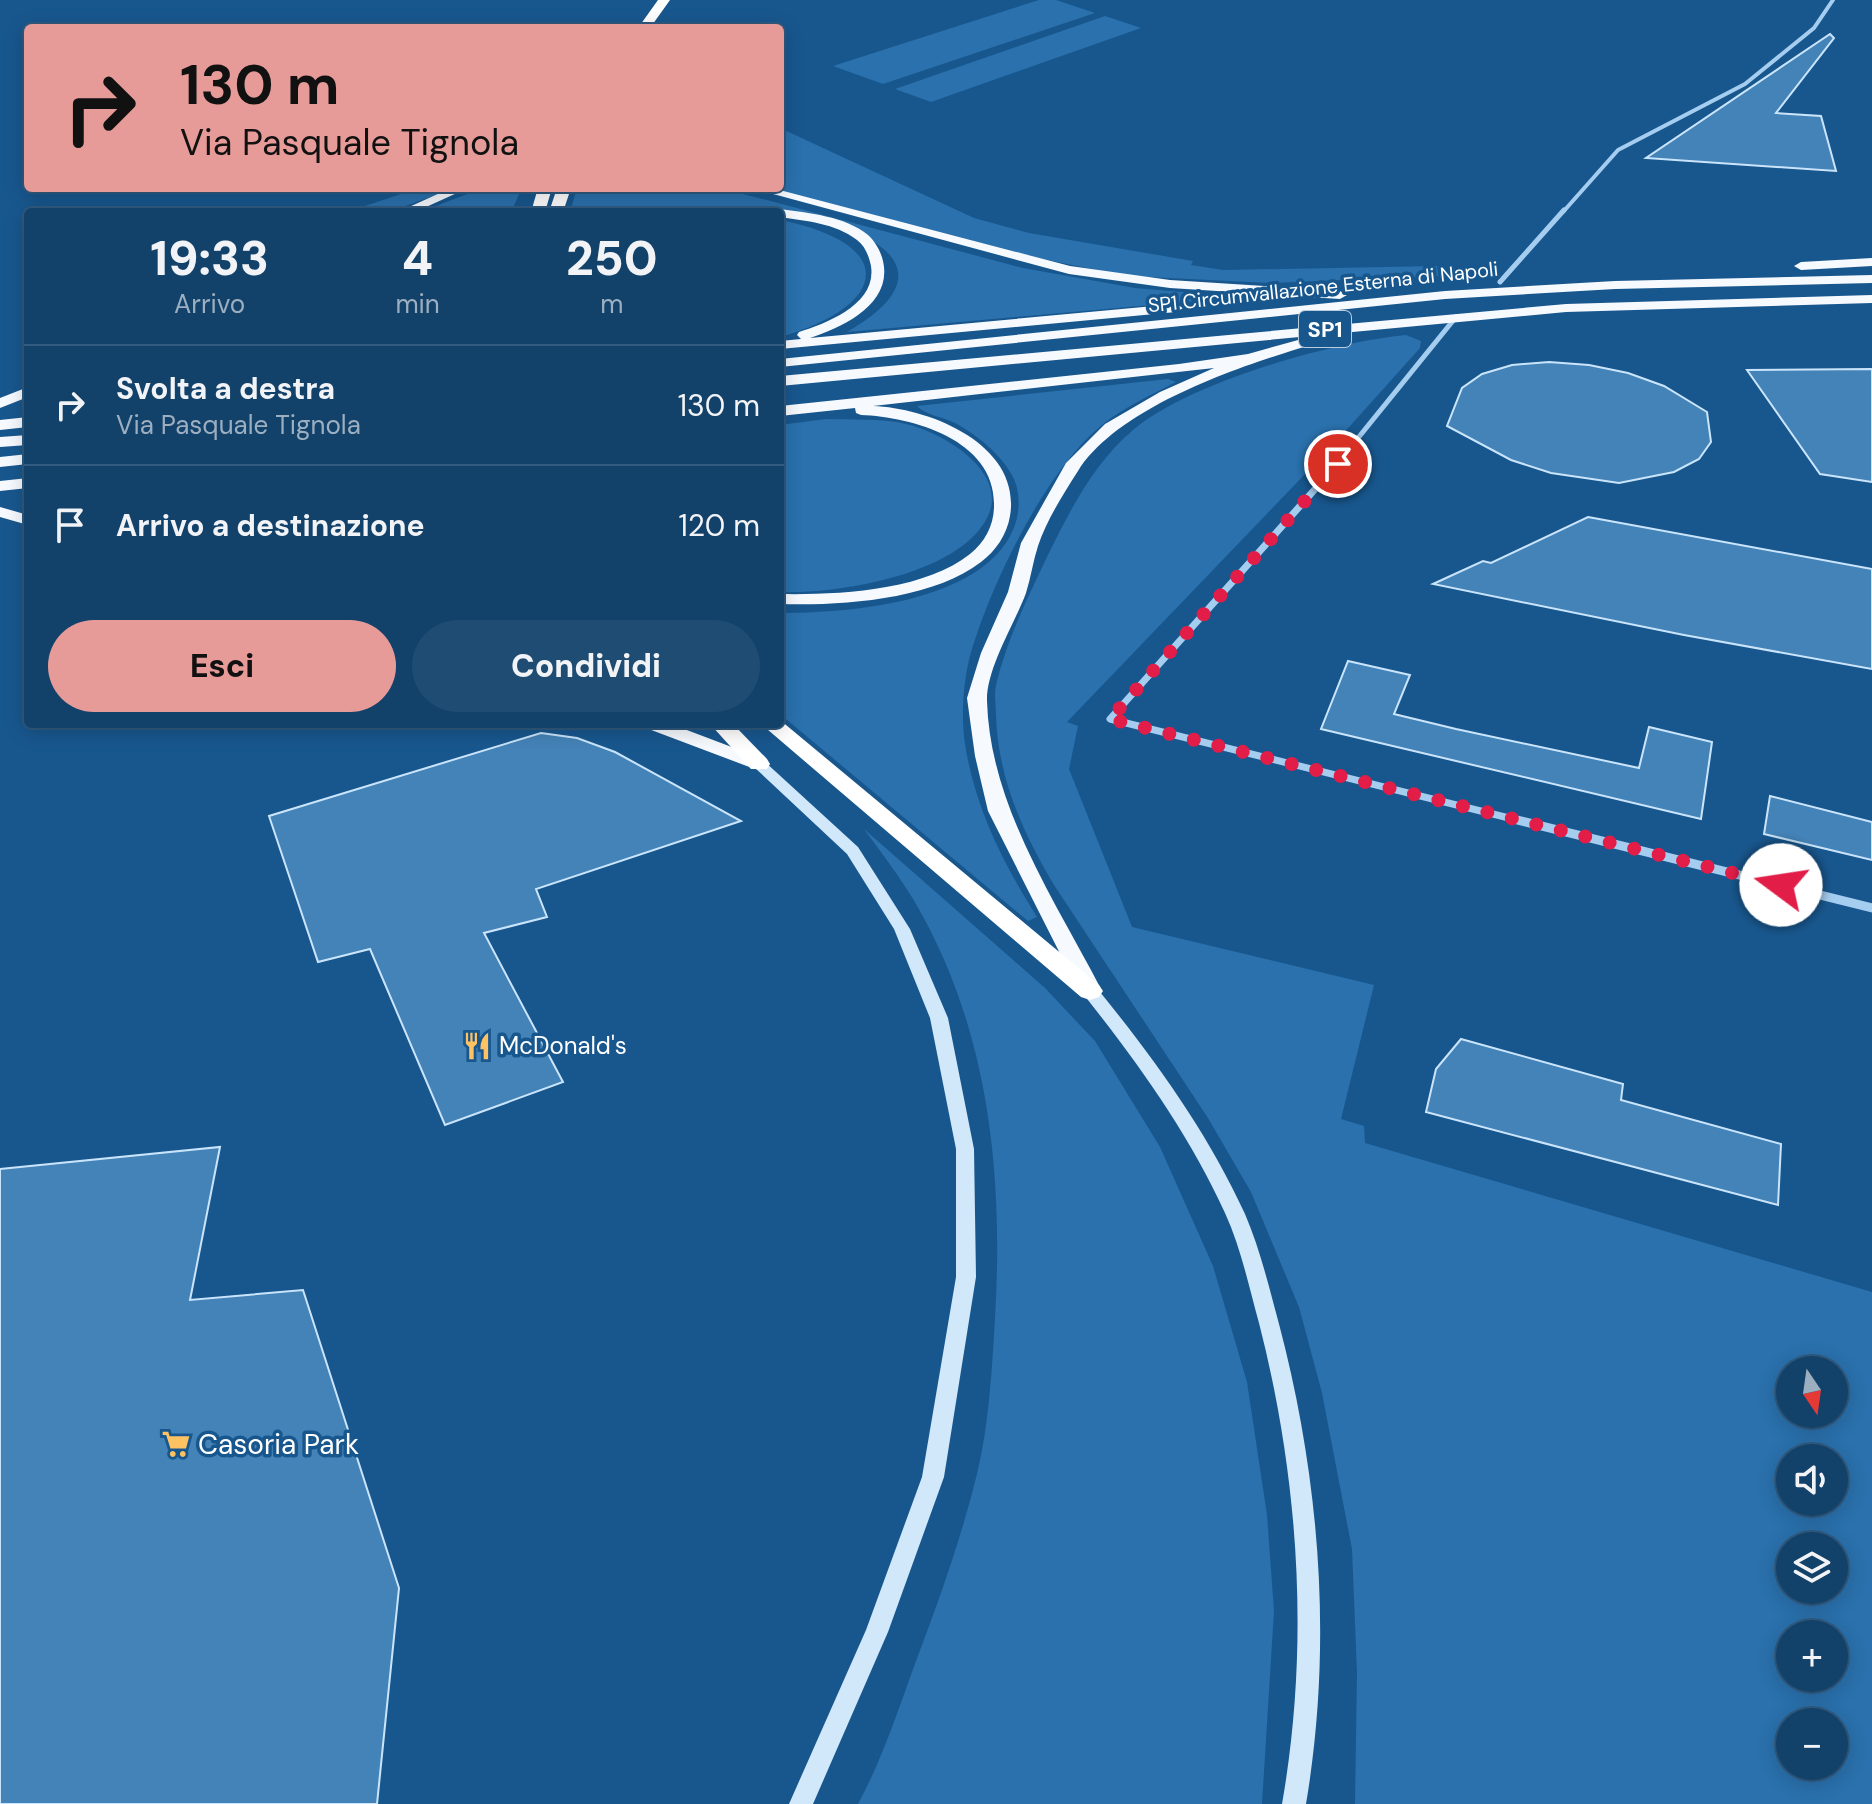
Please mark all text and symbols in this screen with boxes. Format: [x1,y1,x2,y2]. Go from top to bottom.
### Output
text: 130 m [180,48,339,121]
icon: right [48,56,152,160]
text: Via Pasquale Tignola [180,119,519,166]
text: 19:33 [150,227,269,290]
text: 4 [402,227,433,290]
text: 250 [566,227,658,290]
street label: SP1 Circumvallazione Esterna di Napoli [1147,256,1499,318]
text: Arrivo [174,287,245,321]
text: min [395,287,440,321]
text: m [600,287,623,321]
road number: SP1 [1299,311,1351,347]
text: Svolta a destra [116,369,335,408]
icon: right [48,383,92,427]
text: 130 m [678,386,760,425]
text: Via Pasquale Tignola [116,408,361,442]
pin [1304,430,1372,498]
icon: arrive [1316,442,1360,486]
icon: arrive [48,503,92,547]
text: Arrivo a destinazione [116,506,425,545]
text: 120 m [678,506,760,545]
button: Esci [48,620,396,712]
button: Condividi [412,620,760,712]
position arrow [1739,843,1823,927]
place label: McDonald's [499,1030,627,1061]
restaurant icon: McDonald's [462,1031,492,1061]
north arrow [1776,1356,1848,1428]
map controls [1776,1356,1848,1780]
place label: Casoria Park [198,1426,359,1463]
supermarket icon: Casoria Park [161,1429,191,1459]
button: sound [1776,1444,1848,1516]
button: layers [1776,1532,1848,1604]
button: + [1776,1620,1848,1692]
button: − [1776,1708,1848,1780]

